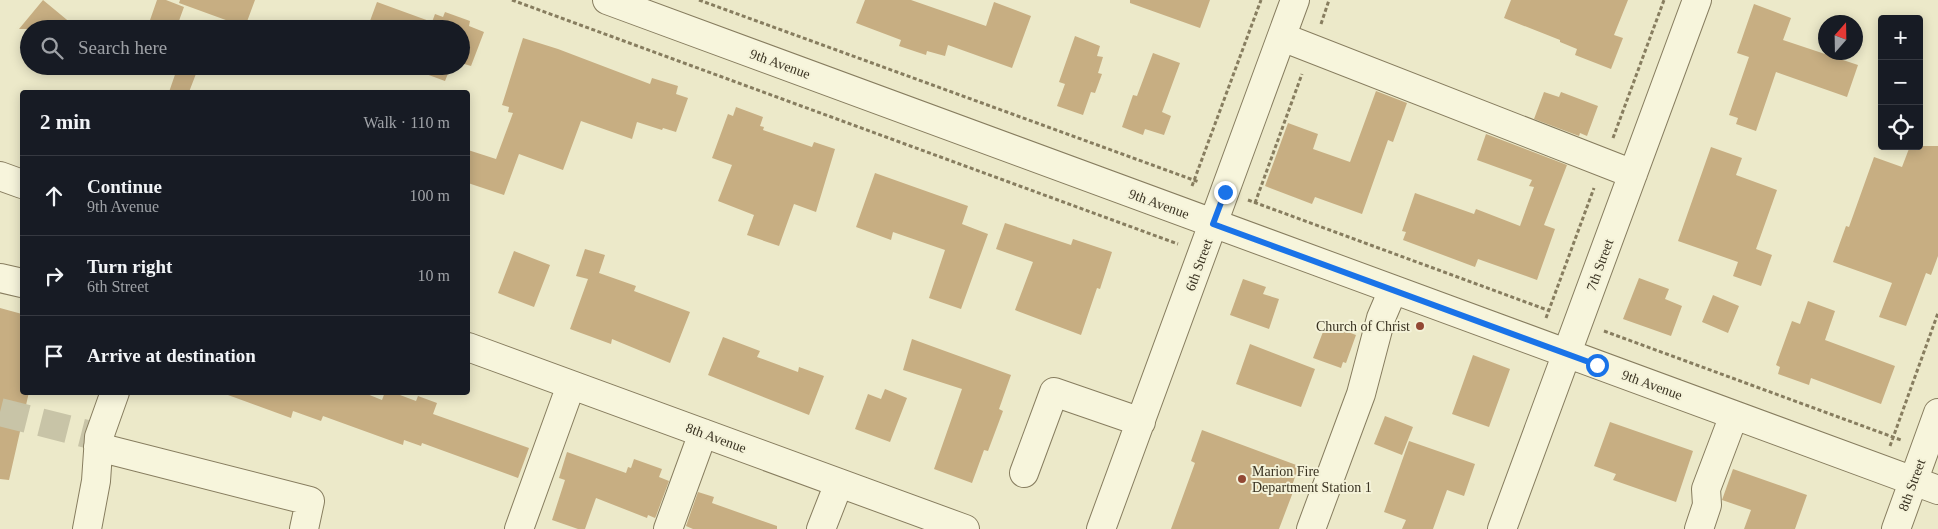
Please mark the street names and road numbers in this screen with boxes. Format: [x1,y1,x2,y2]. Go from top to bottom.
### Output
street label: 9th Avenue [748,46,812,82]
street label: 9th Avenue [1127,186,1191,222]
street label: 6th Street [1183,237,1215,293]
street label: 7th Street [1584,237,1616,293]
street label: 9th Avenue [1620,367,1684,403]
street label: 8th Avenue [684,420,748,456]
street label: 8th Street [1896,457,1928,513]

